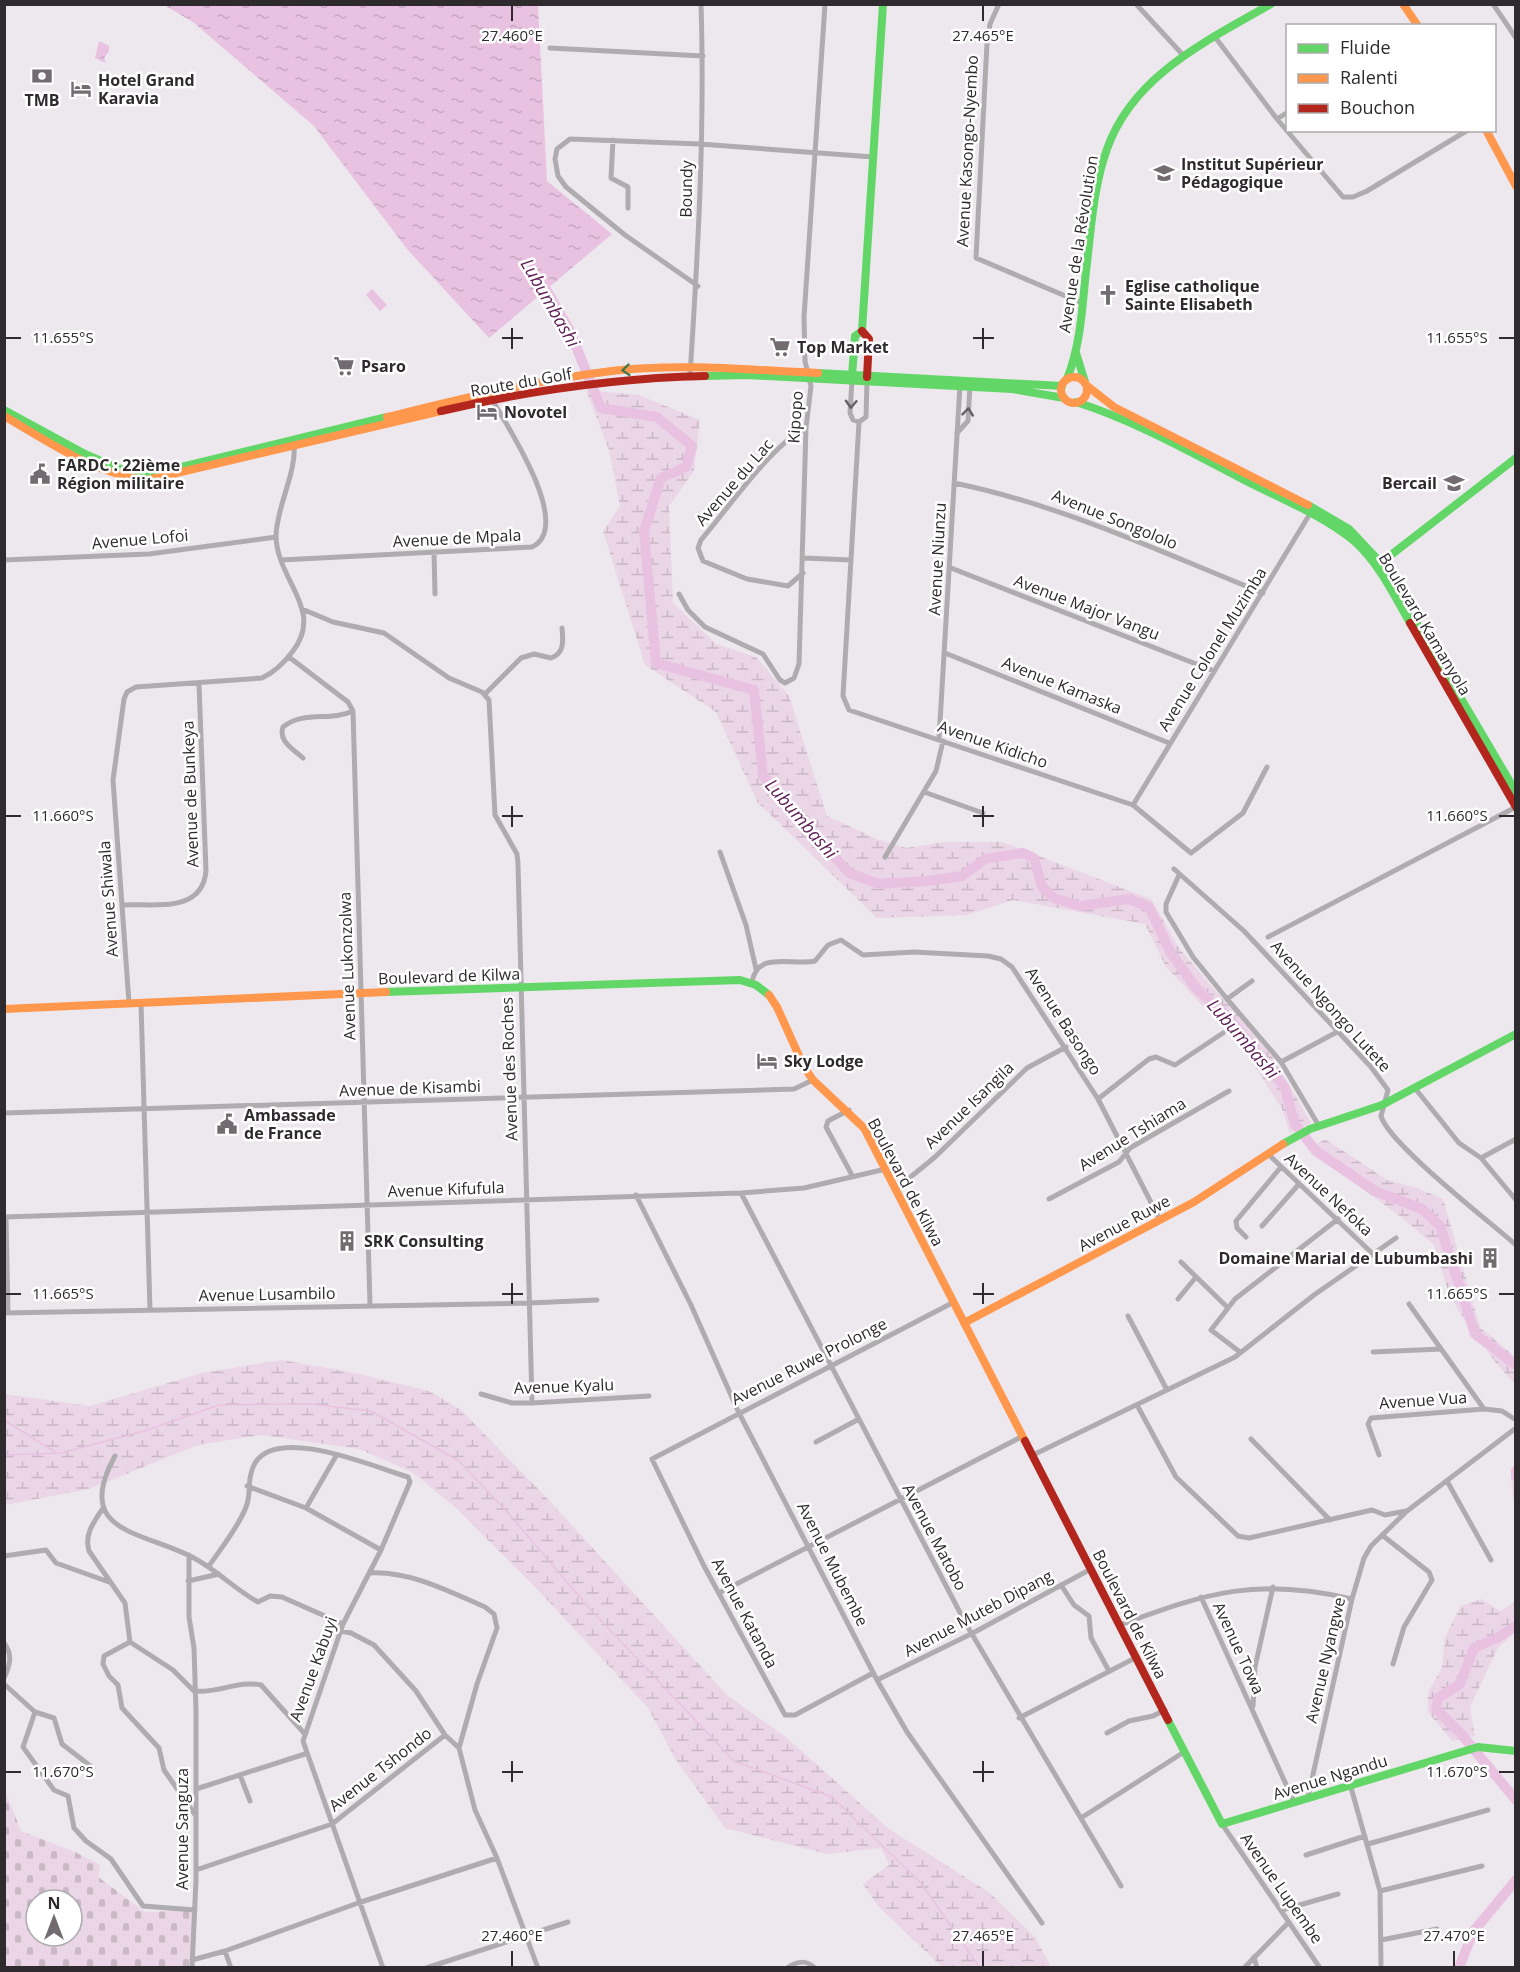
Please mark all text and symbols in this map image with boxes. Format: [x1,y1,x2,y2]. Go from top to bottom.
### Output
legend [1286,24,1496,132]
text: 27.460°E [481,25,543,45]
text: 27.465°E [952,25,1014,45]
text: Fluide [1340,35,1391,59]
street label: Avenue Kasongo-Nyembo [951,54,983,248]
bank icon: TMB [30,64,54,88]
text: Ralenti [1340,65,1398,89]
place label: Hotel Grand Karavia [98,69,195,109]
hotel icon: Hotel Grand Karavia [69,77,93,101]
place label: TMB [24,89,60,111]
text: Bouchon [1340,95,1415,119]
place label: Institut Supérieur Pédagogique [1181,153,1323,193]
street label: Avenue de la Révolution [1053,154,1103,334]
street label: Boundy [675,159,698,218]
school or university icon: Institut Supérieur Pédagogique [1152,161,1176,185]
water label: Lubumbashi [516,254,586,352]
place label: Eglise catholique Sainte Elisabeth [1125,275,1259,315]
church icon: Eglise catholique Sainte Elisabeth [1096,283,1120,307]
text: 11.655°S [32,327,94,347]
text: 11.655°S [1426,327,1488,347]
supermarket icon: Top Market [768,335,792,359]
place label: Top Market [797,336,889,358]
supermarket icon: Psaro [332,354,356,378]
place label: Psaro [361,355,406,377]
street label: Route du Golf [469,362,575,402]
one-way arrow [621,364,630,377]
street label: Kipopo [782,390,808,444]
one-way arrow [844,399,857,408]
hotel icon: Novotel [475,400,499,424]
place label: Novotel [504,401,567,423]
one-way arrow [961,407,974,416]
street label: Avenue du Lac [690,434,778,530]
place label: FARDC : 22ième Région militaire [57,454,184,494]
public building icon: FARDC : 22ième Région militaire [28,462,52,486]
school or university icon: Bercail [1442,471,1466,495]
place label: Bercail [1382,472,1437,494]
street label: Avenue Songololo [1049,484,1181,554]
street label: Avenue Niunzu [923,502,951,616]
street label: Avenue Lofoi [91,524,189,554]
street label: Avenue de Mpala [392,524,522,552]
street label: Boulevard Kamanyola [1374,549,1476,699]
street label: Avenue Colonel Muzimba [1152,563,1272,735]
street label: Avenue Major Vangu [1011,569,1163,645]
street label: Avenue Kamaska [999,651,1125,719]
street label: Avenue Kidicho [935,715,1051,773]
street label: Avenue de Bunkeya [176,720,204,868]
water label: Lubumbashi [760,773,843,864]
text: 11.660°S [32,805,94,825]
text: 11.660°S [1426,805,1488,825]
street label: Avenue Shiwala [93,840,123,958]
street label: Avenue Lukonzolwa [333,891,361,1041]
street label: Avenue Ngongo Lutete [1266,935,1396,1077]
street label: Boulevard de Kilwa [378,963,520,989]
street label: Avenue Basongo [1021,963,1107,1079]
water label: Lubumbashi [1202,993,1285,1084]
street label: Avenue des Roches [495,997,523,1141]
hotel icon: Sky Lodge [755,1049,779,1073]
place label: Sky Lodge [784,1050,864,1072]
street label: Avenue Isangila [920,1057,1018,1153]
street label: Avenue de Kisambi [339,1075,481,1101]
street label: Avenue Tshiama [1074,1092,1190,1176]
place label: Ambassade de France [244,1104,336,1144]
public building icon: Ambassade de France [215,1112,239,1136]
street label: Boulevard de Kilwa [863,1114,949,1250]
street label: Avenue Nefoka [1280,1147,1378,1241]
street label: Avenue Kifufula [387,1176,505,1202]
street label: Avenue Ruwe [1074,1190,1174,1256]
building icon: SRK Consulting [335,1229,359,1253]
place label: SRK Consulting [364,1230,484,1252]
building icon: Domaine Marial de Lubumbashi [1478,1246,1502,1270]
place label: Domaine Marial de Lubumbashi [1218,1247,1473,1269]
street label: Avenue Lusambilo [198,1282,336,1306]
text: 11.665°S [32,1283,94,1303]
text: 11.665°S [1426,1283,1488,1303]
street label: Avenue Ruwe Prolonge [727,1312,891,1410]
street label: Avenue Kyalu [513,1373,615,1399]
street label: Avenue Vua [1378,1386,1468,1414]
street label: Avenue Matobo [898,1480,972,1594]
street label: Avenue Mubembe [792,1498,874,1630]
street label: Boulevard de Kilwa [1088,1546,1172,1682]
street label: Avenue Katanda [707,1554,783,1672]
street label: Avenue Muteb Dipang [900,1564,1057,1662]
street label: Avenue Nyangwe [1300,1595,1350,1725]
street label: Avenue Towa [1208,1598,1270,1698]
street label: Avenue Kabuyi [284,1613,342,1725]
street label: Avenue Tshondo [324,1722,436,1816]
street label: Avenue Ngandu [1270,1749,1390,1805]
text: 11.670°S [32,1761,94,1781]
text: 11.670°S [1426,1761,1488,1781]
street label: Avenue Sanguza [171,1768,193,1890]
street label: Avenue Lupembe [1236,1828,1328,1948]
north arrow [24,1888,84,1948]
text: N [47,1892,61,1914]
text: 27.460°E [481,1925,543,1945]
text: 27.465°E [952,1925,1014,1945]
text: 27.470°E [1423,1925,1485,1945]

